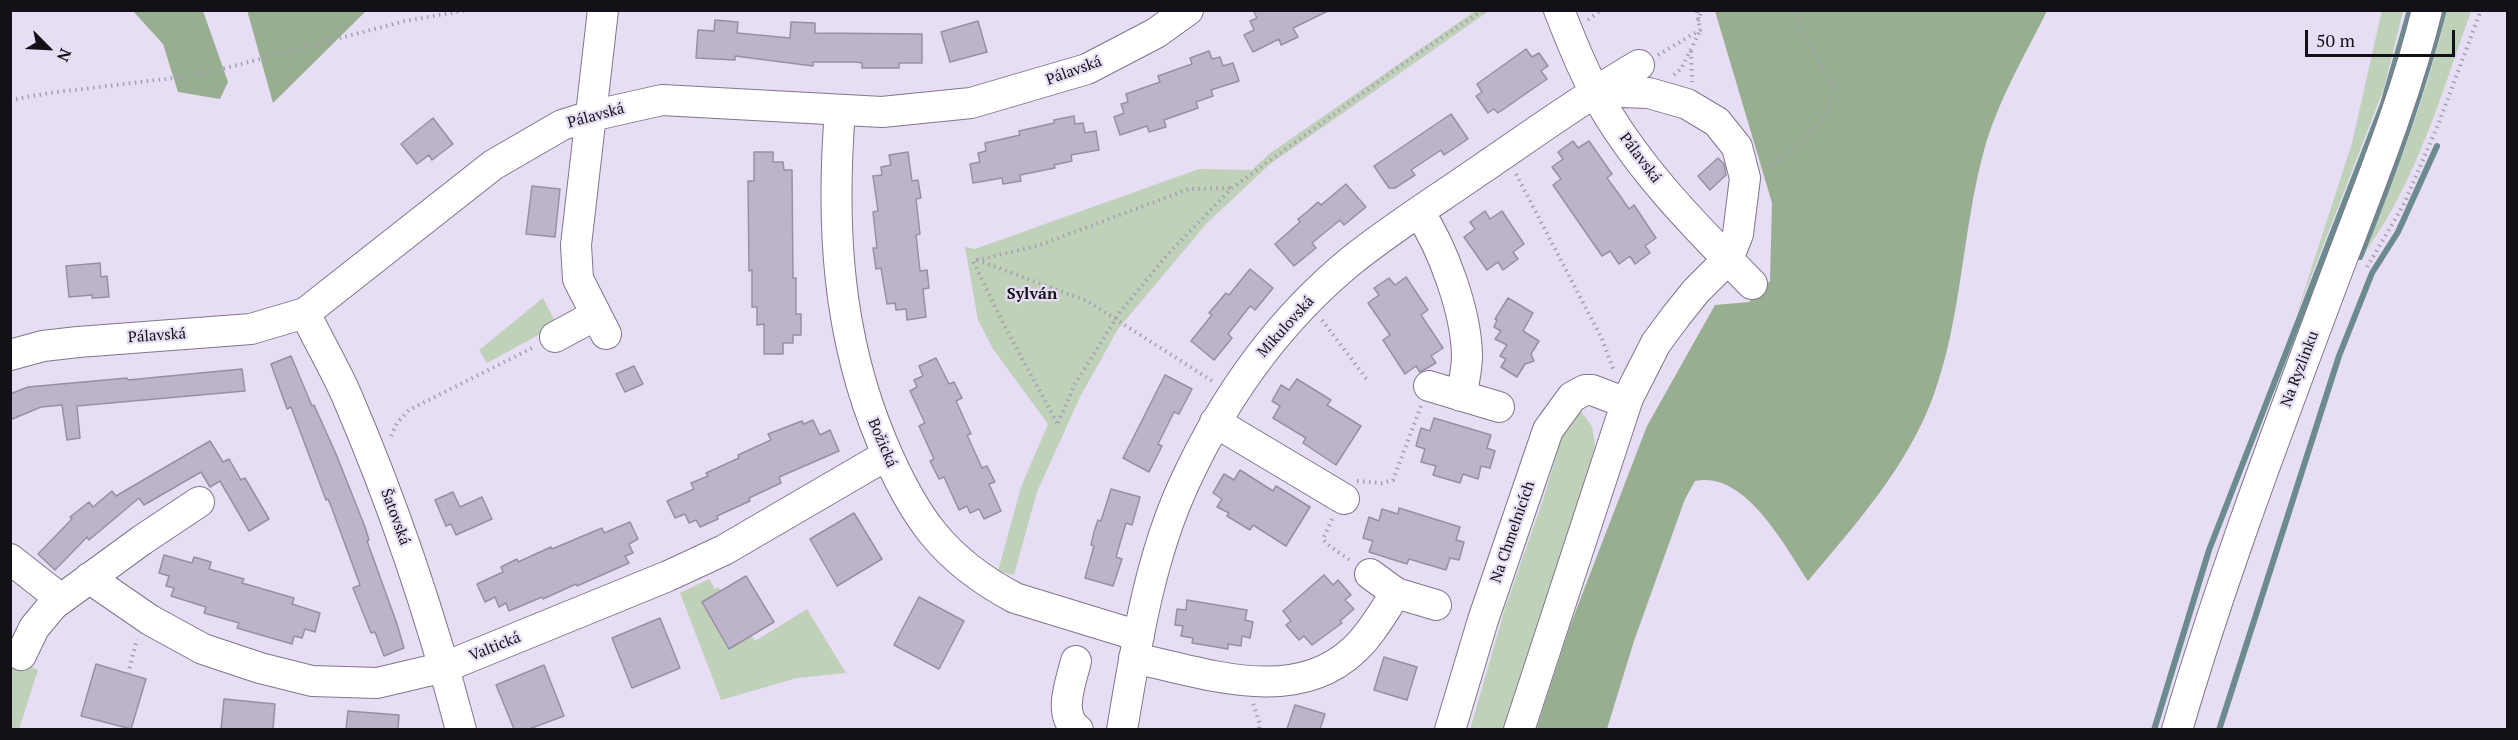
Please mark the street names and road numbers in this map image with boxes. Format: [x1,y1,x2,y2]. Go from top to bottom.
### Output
street label: Pálavská [1044,53,1104,89]
street label: Pálavská [566,100,626,132]
street label: Pálavská [1615,129,1665,187]
street label: Mikulovská [1254,293,1318,361]
street label: Pálavská [127,325,187,347]
street label: Na Ryzlinku [2277,328,2323,410]
street label: Božická [864,416,900,470]
street label: Na Chmelnicích [1487,479,1539,585]
street label: Šatovská [377,486,413,548]
street label: Valtická [467,629,523,665]

